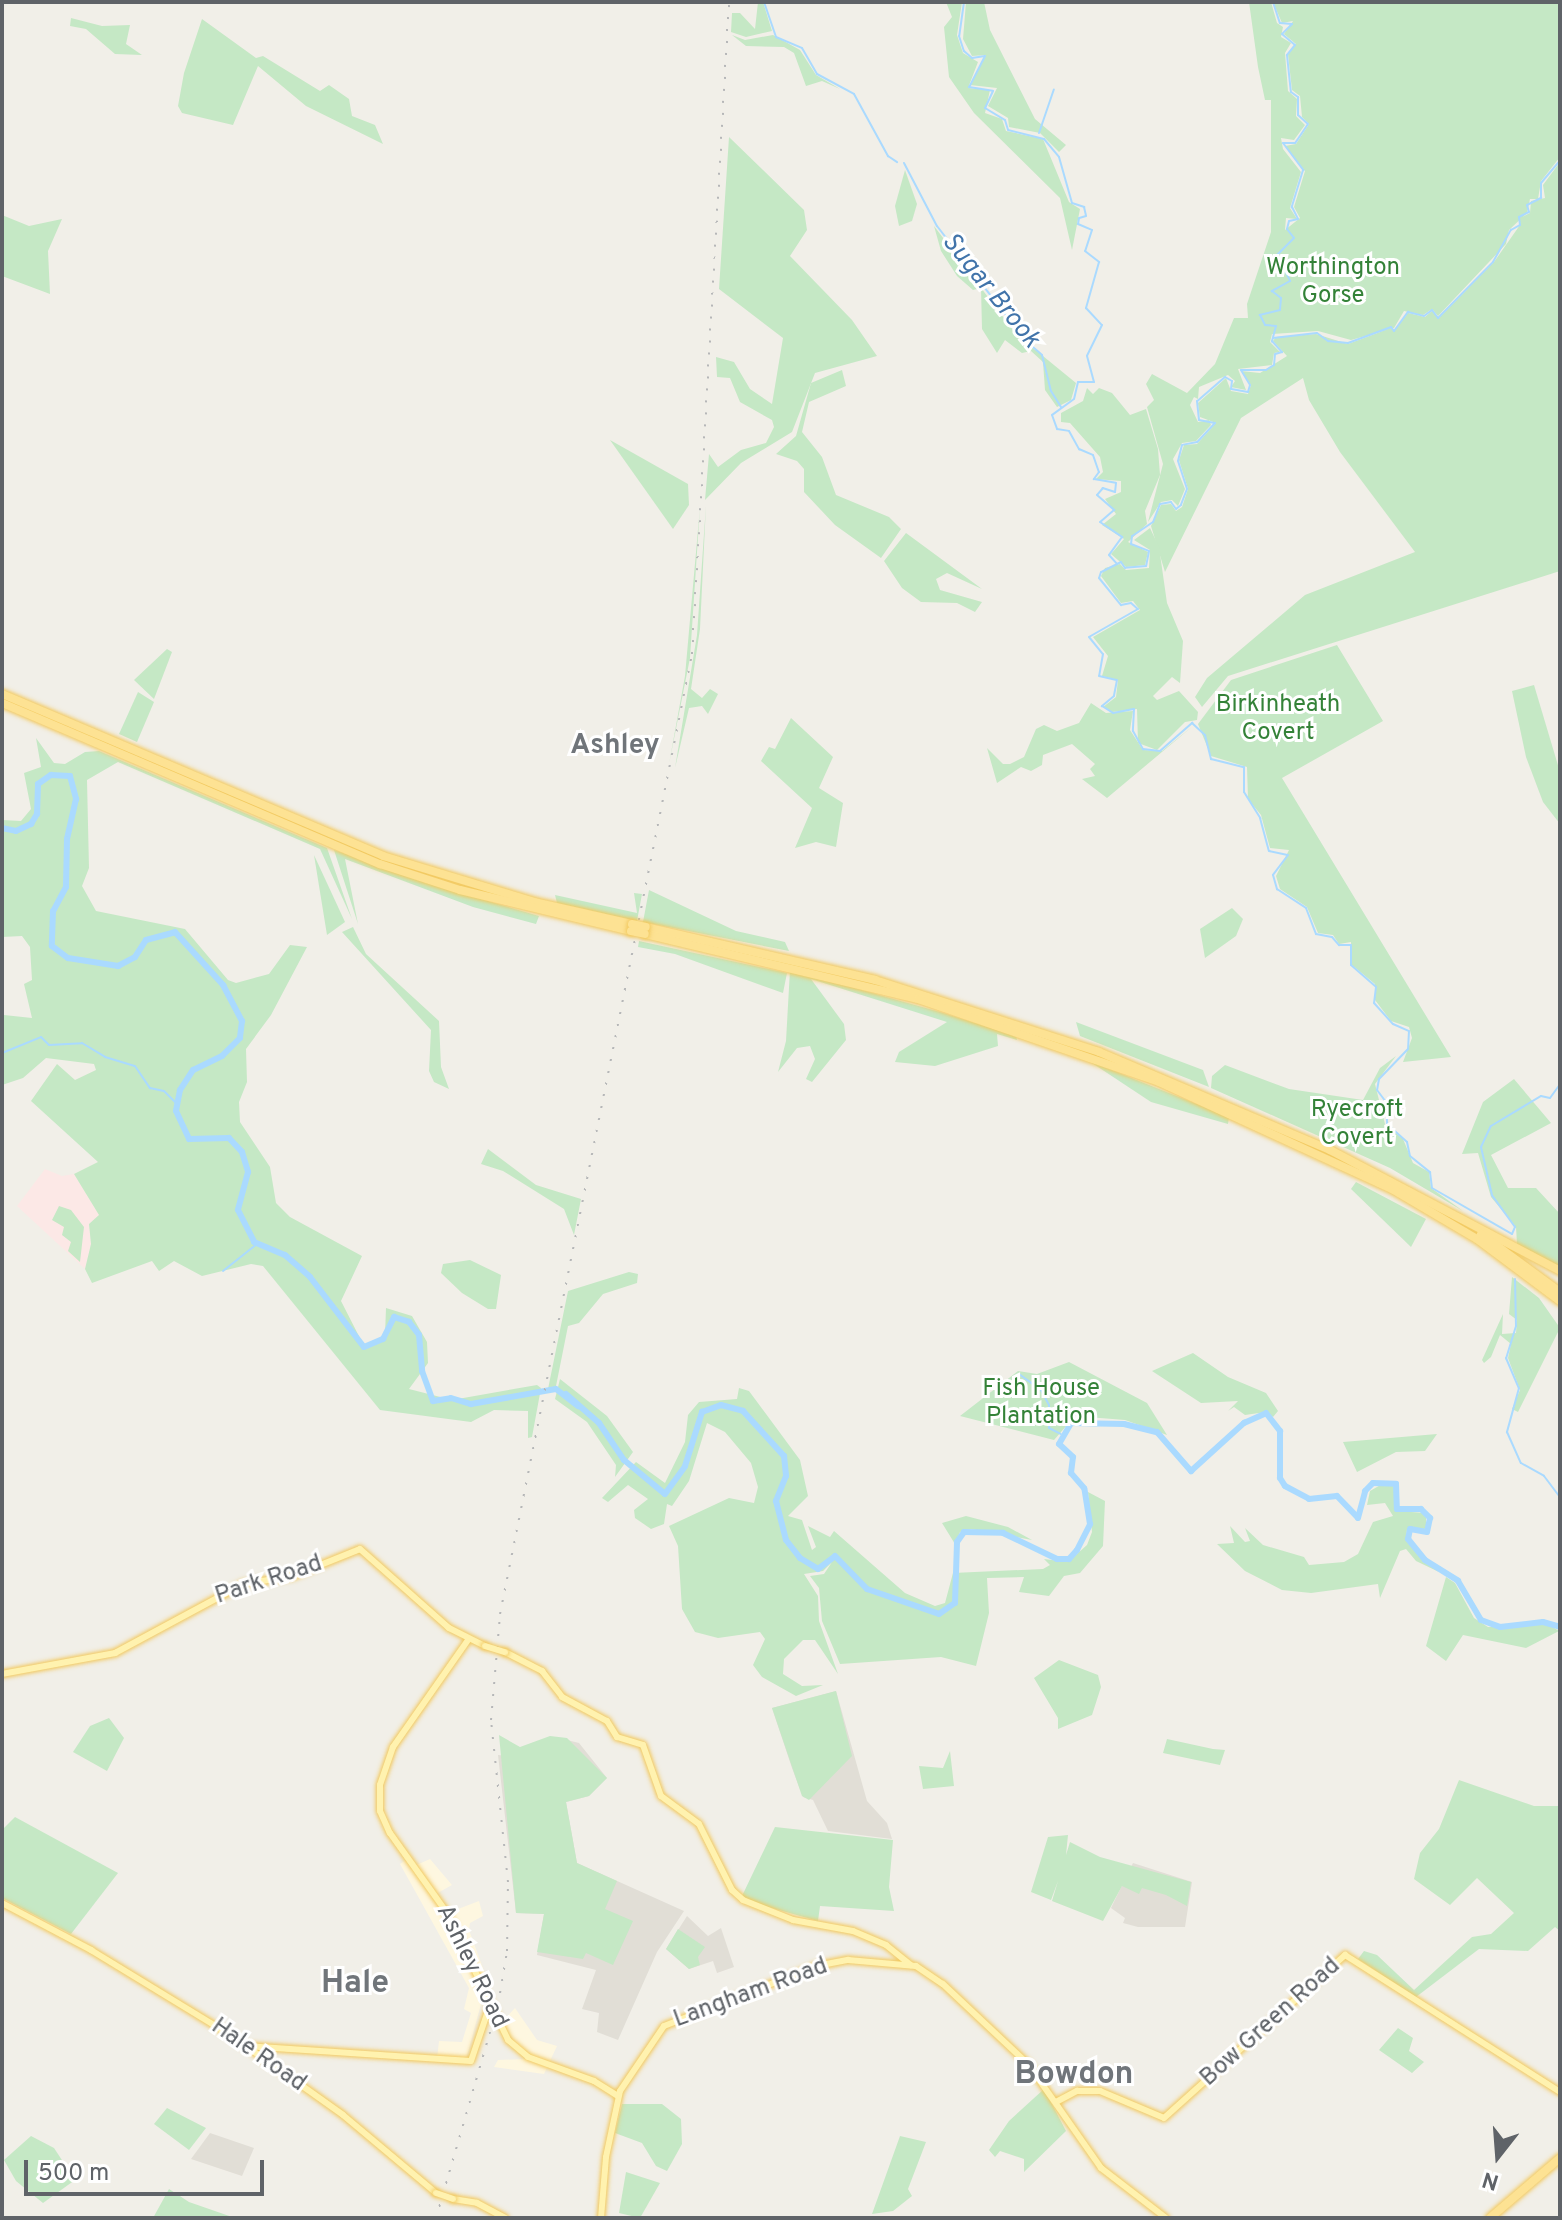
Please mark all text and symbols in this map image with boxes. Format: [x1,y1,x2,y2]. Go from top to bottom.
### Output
water label: Sugar Brook [934,227,1046,355]
park label: Worthington Gorse [1266,255,1400,311]
park label: Birkinheath Covert [1216,692,1340,748]
district label: Ashley [570,729,660,763]
park label: Ryecroft Covert [1311,1097,1403,1153]
park label: Fish House Plantation [982,1376,1100,1432]
street label: Park Road [212,1550,326,1612]
street label: Ashley Road [429,1901,513,2033]
street label: Langham Road [670,1953,832,2035]
street label: Bow Green Road [1195,1953,1347,2093]
district label: Hale [321,1965,389,2003]
street label: Hale Road [205,2013,311,2099]
district label: Bowdon [1014,2056,1134,2094]
north arrow [1458,2116,1538,2196]
scale bar [28,2144,268,2194]
text: 500 m [38,2159,109,2189]
text: N [1479,2164,1502,2195]

